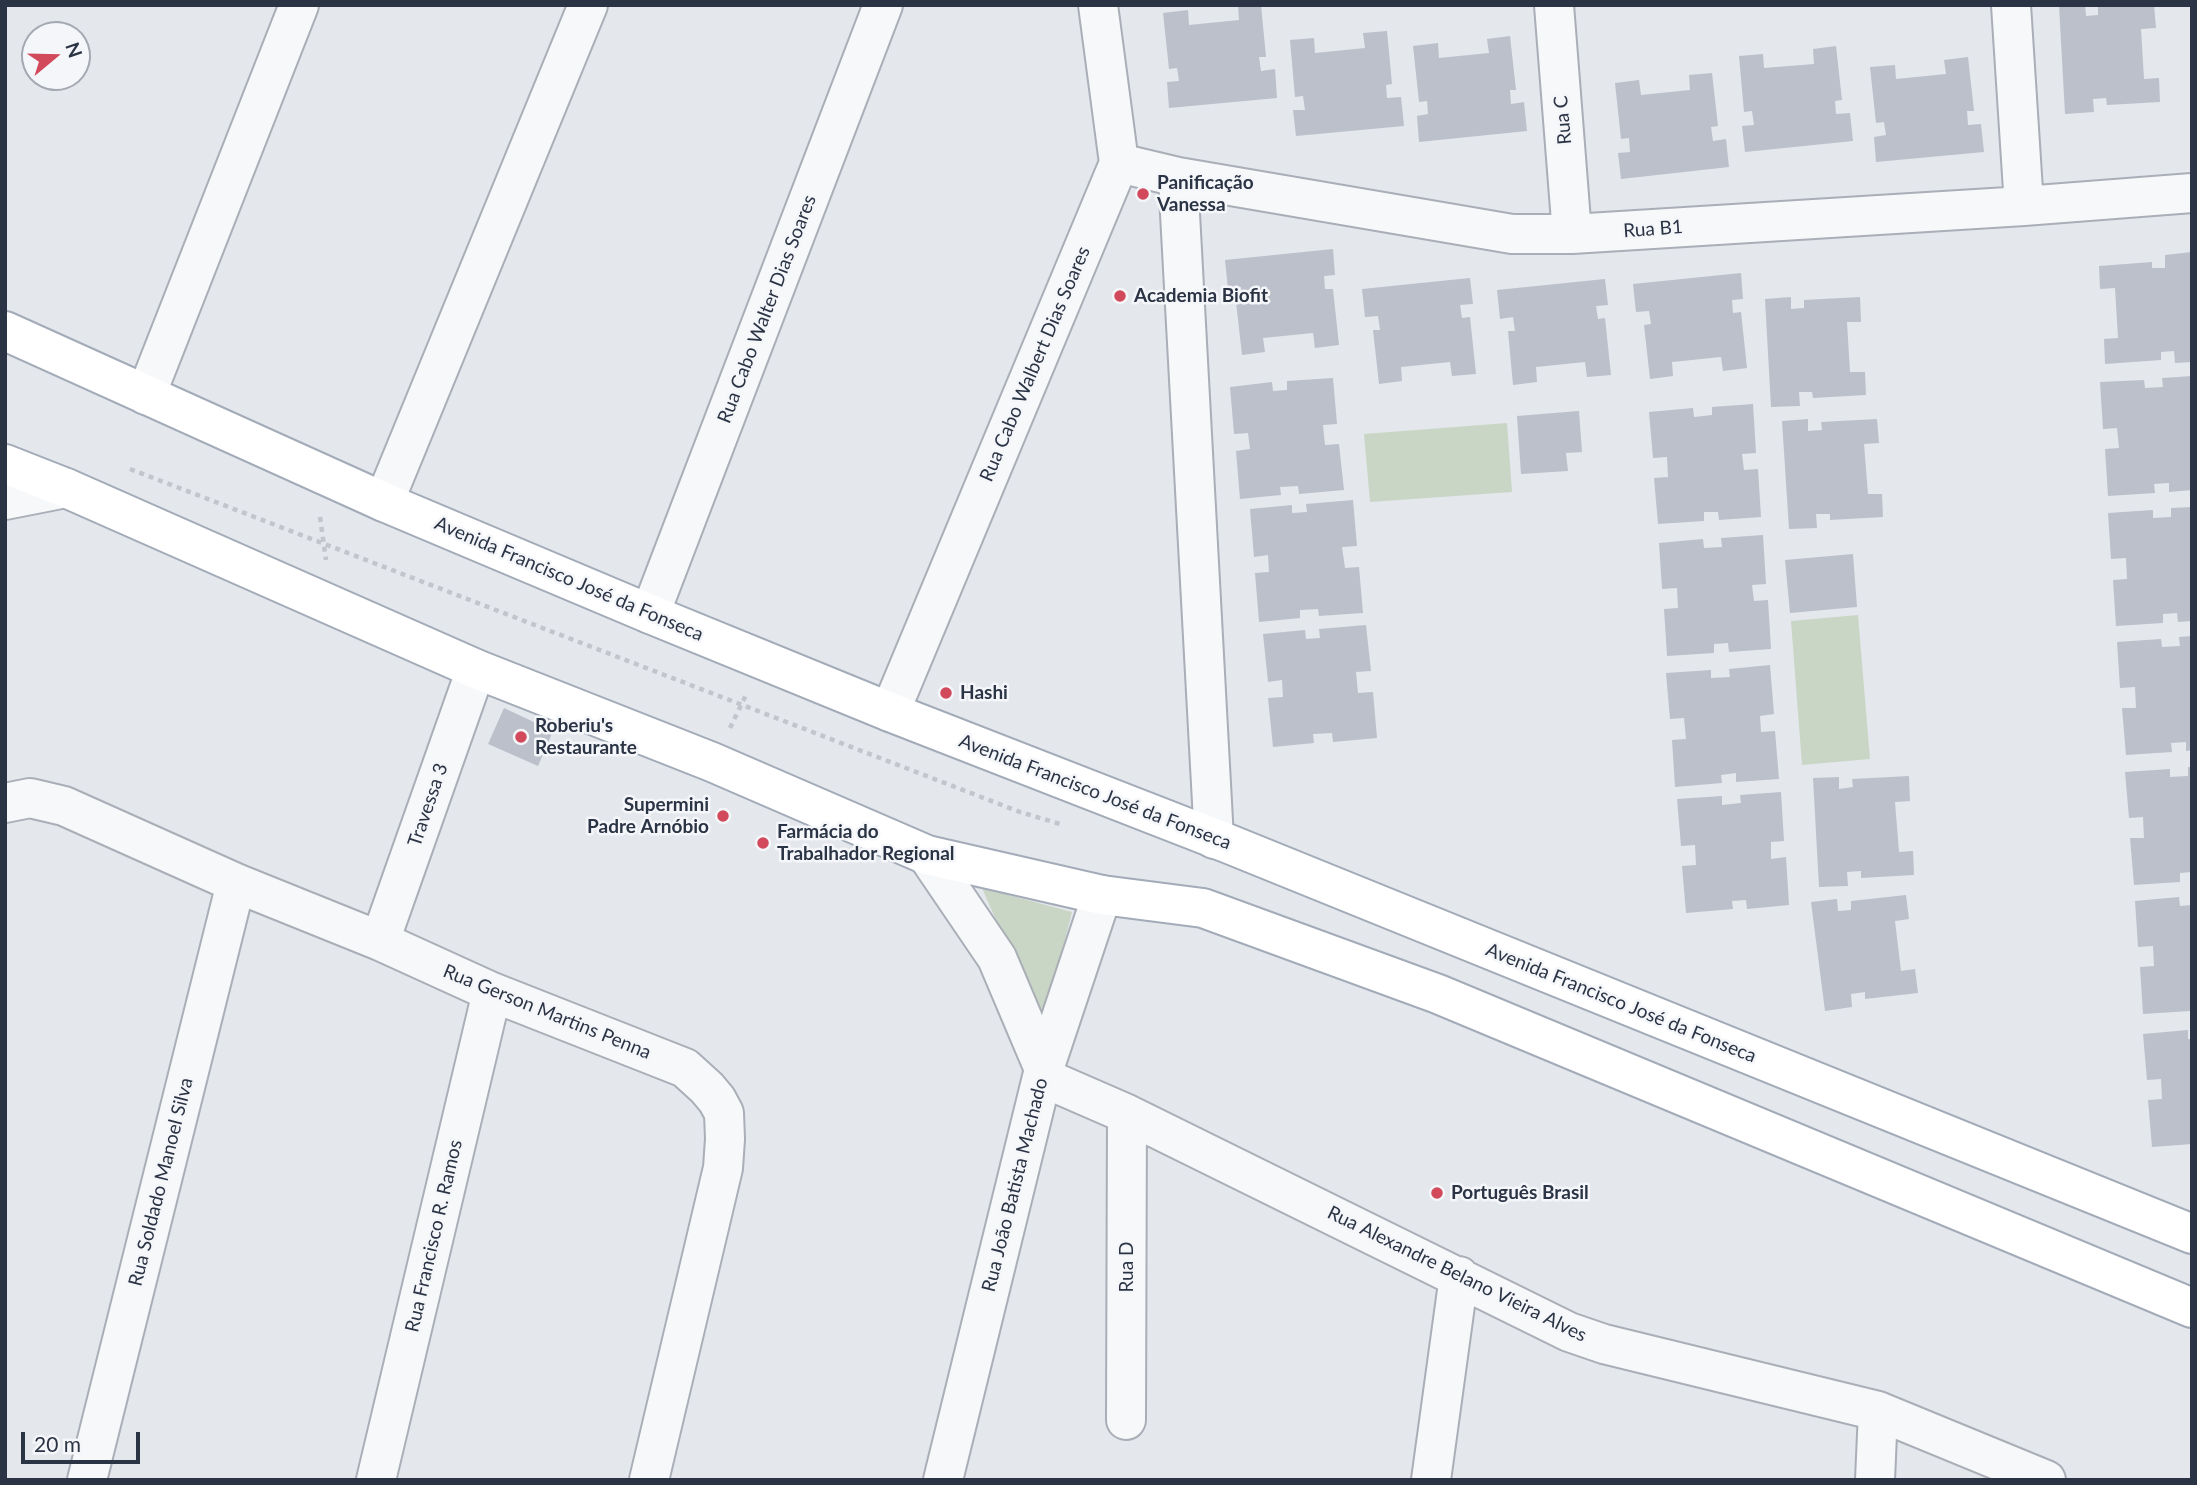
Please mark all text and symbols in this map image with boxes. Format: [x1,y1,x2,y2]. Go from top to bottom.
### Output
north arrow [21,21,91,91]
text: N [61,39,88,60]
street label: Rua C [1550,95,1576,145]
place label: Panificação Vanessa [1157,172,1254,216]
marker: Panificação Vanessa [1135,186,1151,202]
street label: Rua Cabo Walter Dias Soares [713,192,821,426]
street label: Rua B1 [1622,216,1684,242]
street label: Rua Cabo Walbert Dias Soares [975,243,1095,485]
place label: Academia Biofit [1134,285,1268,307]
marker: Academia Biofit [1112,288,1128,304]
street label: Avenida Francisco José da Fonseca [431,512,707,646]
place label: Hashi [960,682,1008,704]
marker: Hashi [938,685,954,701]
place label: Roberiu's Restaurante [535,715,637,759]
marker: Roberiu's Restaurante [513,729,529,745]
street label: Avenida Francisco José da Fonseca [956,729,1234,855]
street label: Travessa 3 [403,760,453,850]
place label: Supermini Padre Arnóbio [587,794,709,838]
marker: Supermini Padre Arnóbio [715,808,731,824]
place label: Farmácia do Trabalhador Regional [777,821,955,865]
marker: Farmácia do Trabalhador Regional [755,835,771,851]
street label: Avenida Francisco José da Fonseca [1483,938,1759,1068]
street label: Rua Gerson Martins Penna [440,960,654,1064]
street label: Rua Soldado Manoel Silva [124,1075,198,1289]
street label: Rua João Batista Machado [977,1076,1053,1294]
street label: Rua Francisco R. Ramos [401,1138,467,1334]
place label: Português Brasil [1451,1182,1589,1204]
marker: Português Brasil [1429,1185,1445,1201]
street label: Rua Alexandre Belano Vieira Alves [1324,1201,1590,1347]
street label: Rua D [1116,1242,1138,1292]
scale bar [24,1418,144,1462]
text: 20 m [34,1431,81,1456]

